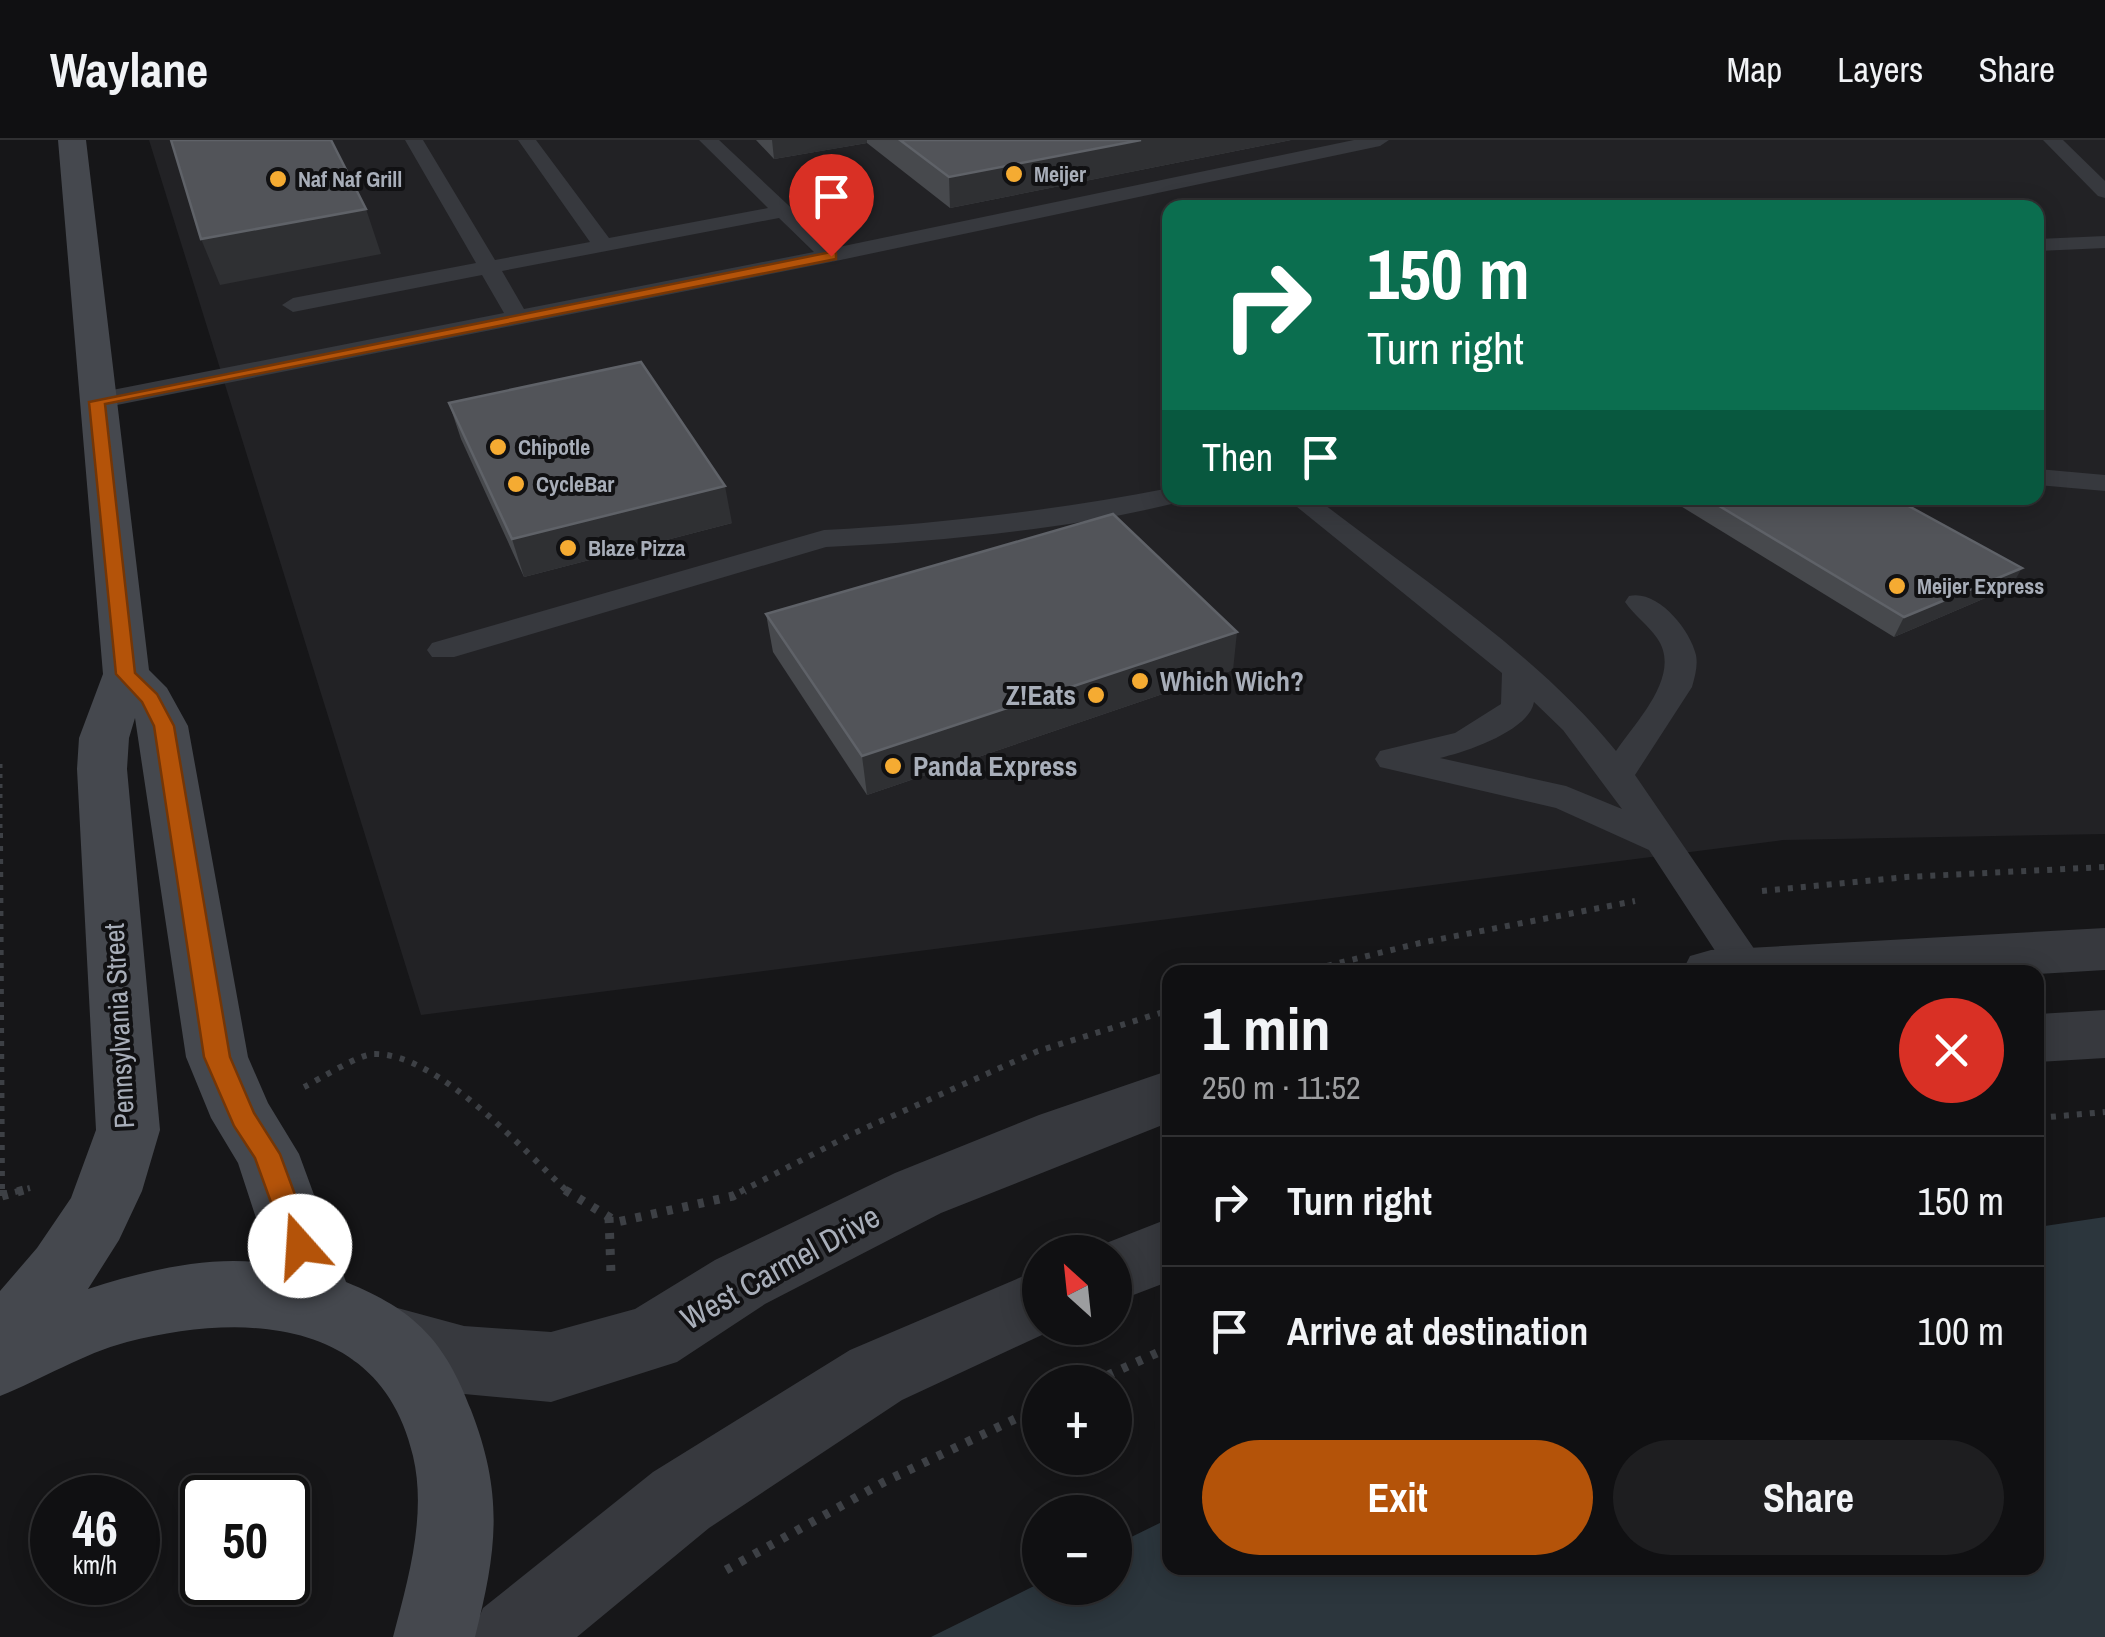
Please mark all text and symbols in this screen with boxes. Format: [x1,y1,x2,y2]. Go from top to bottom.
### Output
text: Waylane [50,37,208,102]
text: Map [1726,46,1782,93]
text: Layers [1837,46,1923,93]
text: Share [1978,46,2055,93]
pin [789,154,874,257]
place label: Meijer [1034,159,1086,189]
marker: Meijer [1003,163,1025,185]
place label: Naf Naf Grill [298,164,402,194]
marker: Naf Naf Grill [267,168,289,190]
icon: arrive [804,169,859,224]
text: 150 m [1367,227,1530,321]
icon: right [1202,240,1332,370]
text: Turn right [1367,317,1524,378]
icon: arrive [1293,430,1348,485]
place label: Chipotle [518,432,590,462]
text: Then [1202,432,1273,483]
marker: Chipotle [487,436,509,458]
place label: CycleBar [536,469,614,499]
marker: CycleBar [505,473,527,495]
place label: Blaze Pizza [588,533,685,563]
marker: Blaze Pizza [557,537,579,559]
place label: Meijer Express [1917,571,2044,601]
marker: Meijer Express [1886,575,1908,597]
place label: Which Wich? [1160,662,1304,700]
marker: Which Wich? [1129,670,1151,692]
place label: Z!Eats [1006,676,1076,714]
marker: Z!Eats [1085,684,1107,706]
place label: Panda Express [913,747,1078,785]
marker: Panda Express [882,755,904,777]
street label: Pennsylvania Street [95,922,143,1130]
text: 1 min [1202,988,1331,1069]
button: close [1899,998,2004,1103]
text: 250 m · 11:52 [1202,1066,1361,1109]
icon: right [1202,1174,1257,1229]
text: Turn right [1287,1176,1432,1227]
text: 150 m [1917,1176,2004,1227]
position arrow [248,1194,352,1298]
street label: West Carmel Drive [673,1195,887,1339]
north arrow [1022,1235,1132,1345]
map controls [1022,1235,1132,1605]
icon: arrive [1202,1304,1257,1359]
text: Arrive at destination [1287,1306,1588,1357]
text: 100 m [1917,1306,2004,1357]
button: + [1022,1365,1132,1475]
button: Exit [1202,1440,1593,1555]
button: Share [1613,1440,2004,1555]
speed limit sign: 50 [180,1475,310,1605]
text: 46 [72,1494,118,1562]
button: − [1022,1495,1132,1605]
text: km/h [73,1548,117,1582]

